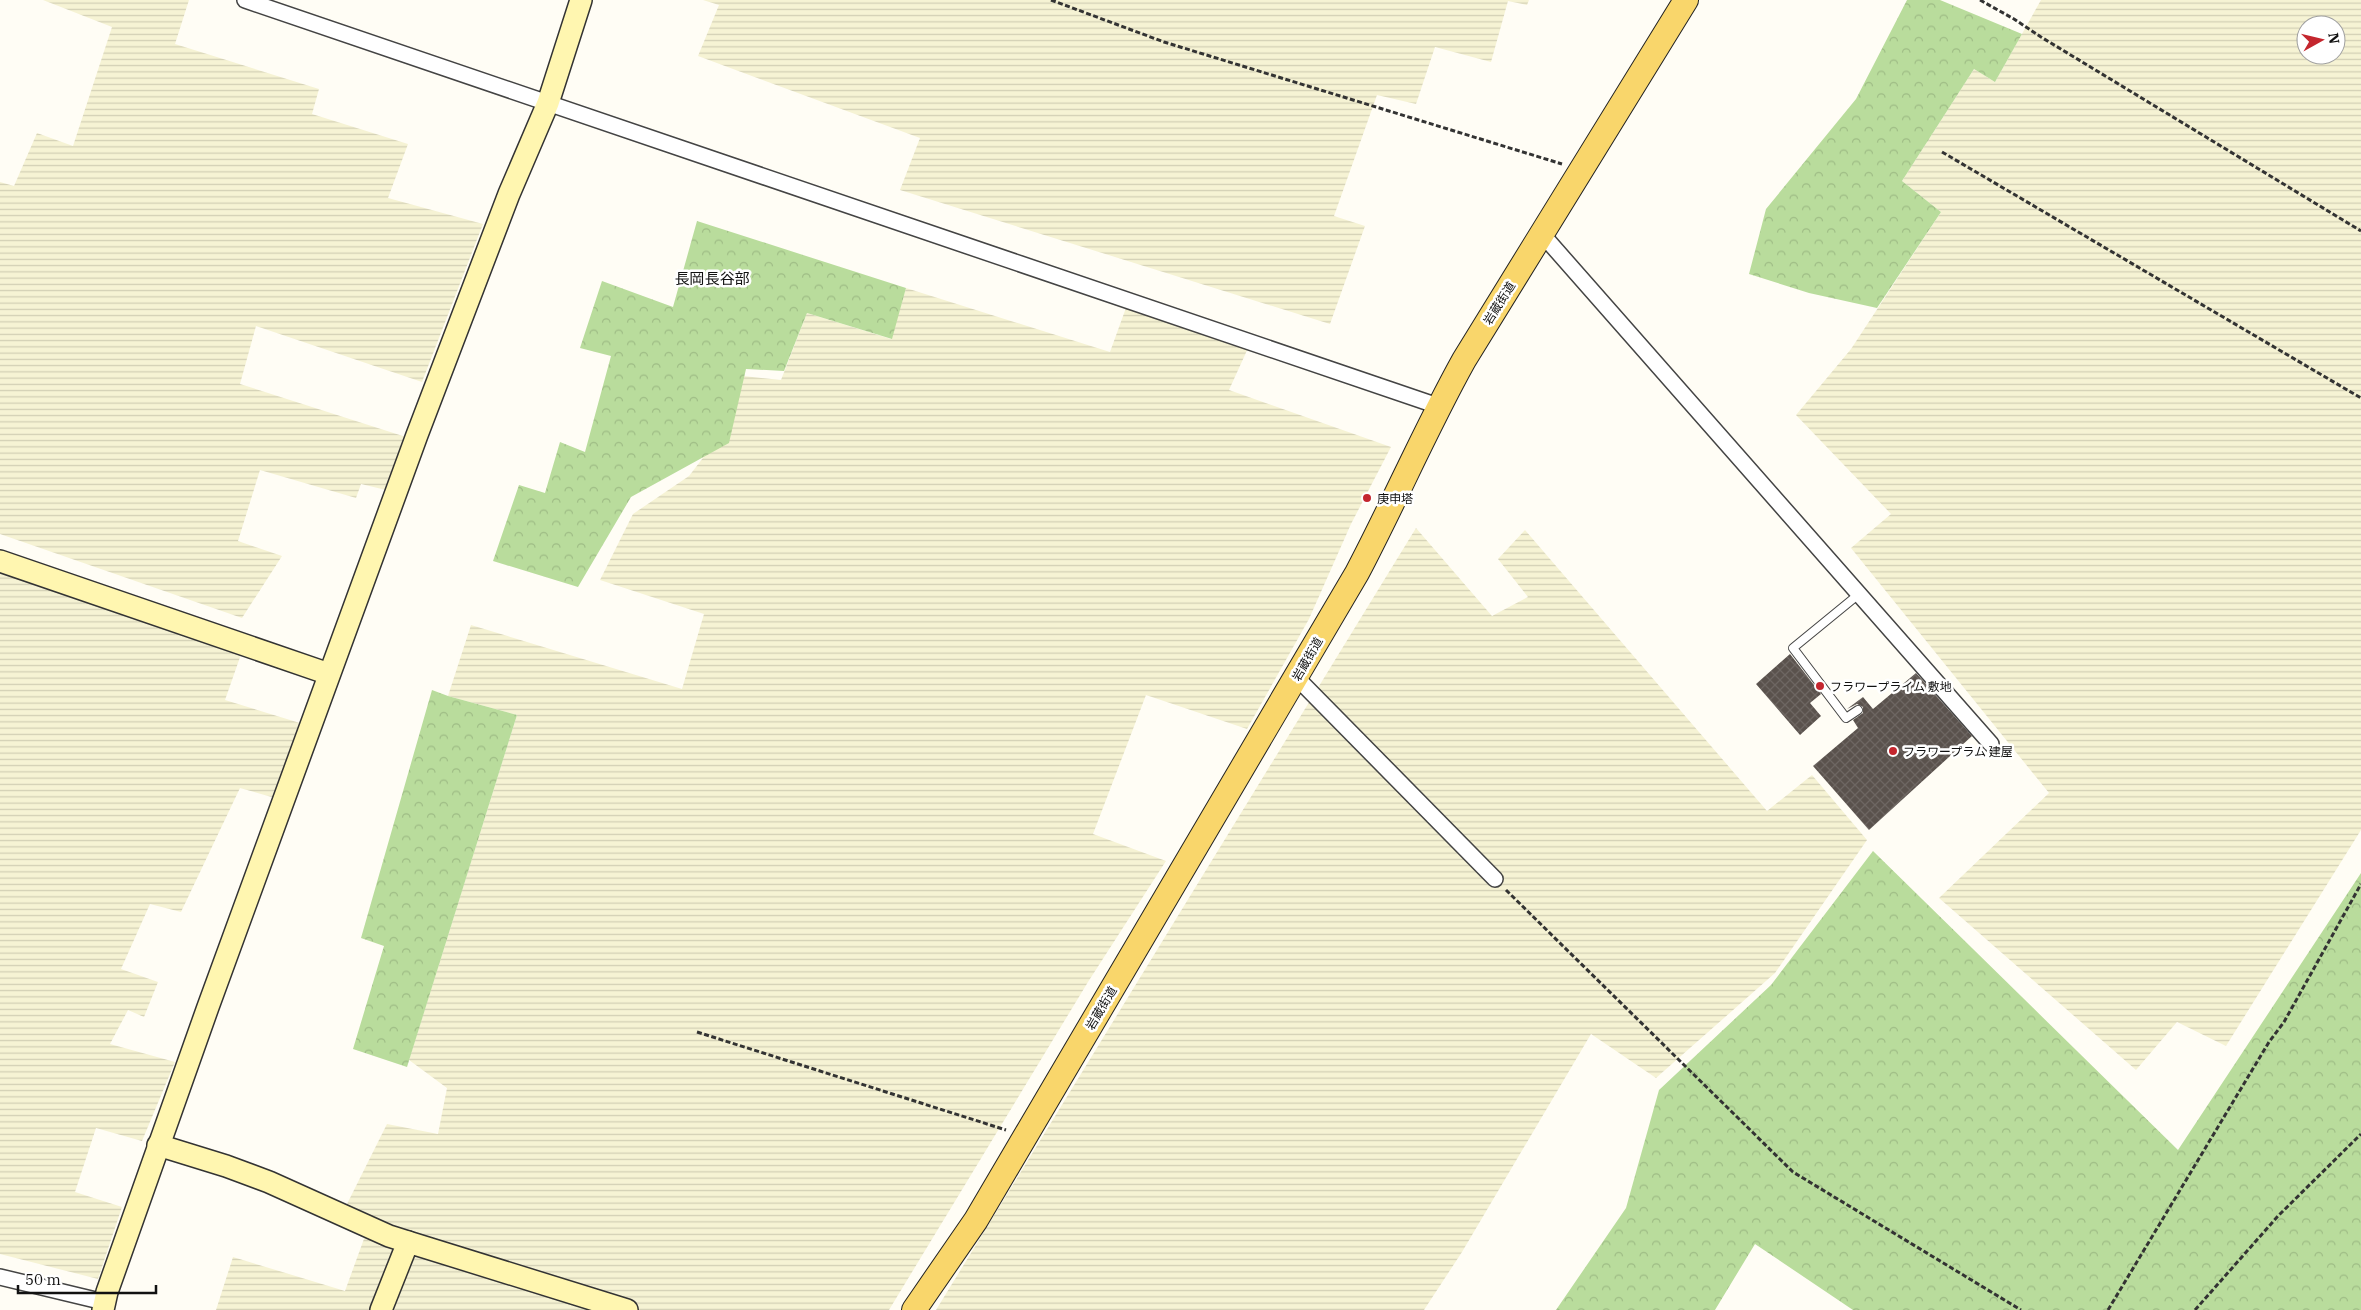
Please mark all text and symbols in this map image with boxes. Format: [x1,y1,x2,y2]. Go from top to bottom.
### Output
north arrow [2296,15,2346,65]
text: N [2324,31,2344,45]
district label: 長岡長谷部 [674,269,750,288]
street label: 岩蔵街道 [1480,279,1518,327]
place label: 庚申塔 [1377,491,1413,506]
marker: 庚申塔 [1361,492,1373,504]
street label: 岩蔵街道 [1289,634,1325,684]
place label: フラワープライム 敷地 [1830,679,1952,694]
marker: フラワープライム 敷地 [1814,680,1826,692]
place label: フラワープラム 建屋 [1903,744,2013,759]
marker: フラワープラム 建屋 [1887,745,1899,757]
street label: 岩蔵街道 [1082,984,1120,1032]
scale bar [18,1262,155,1294]
text: 50 m [25,1270,61,1289]

